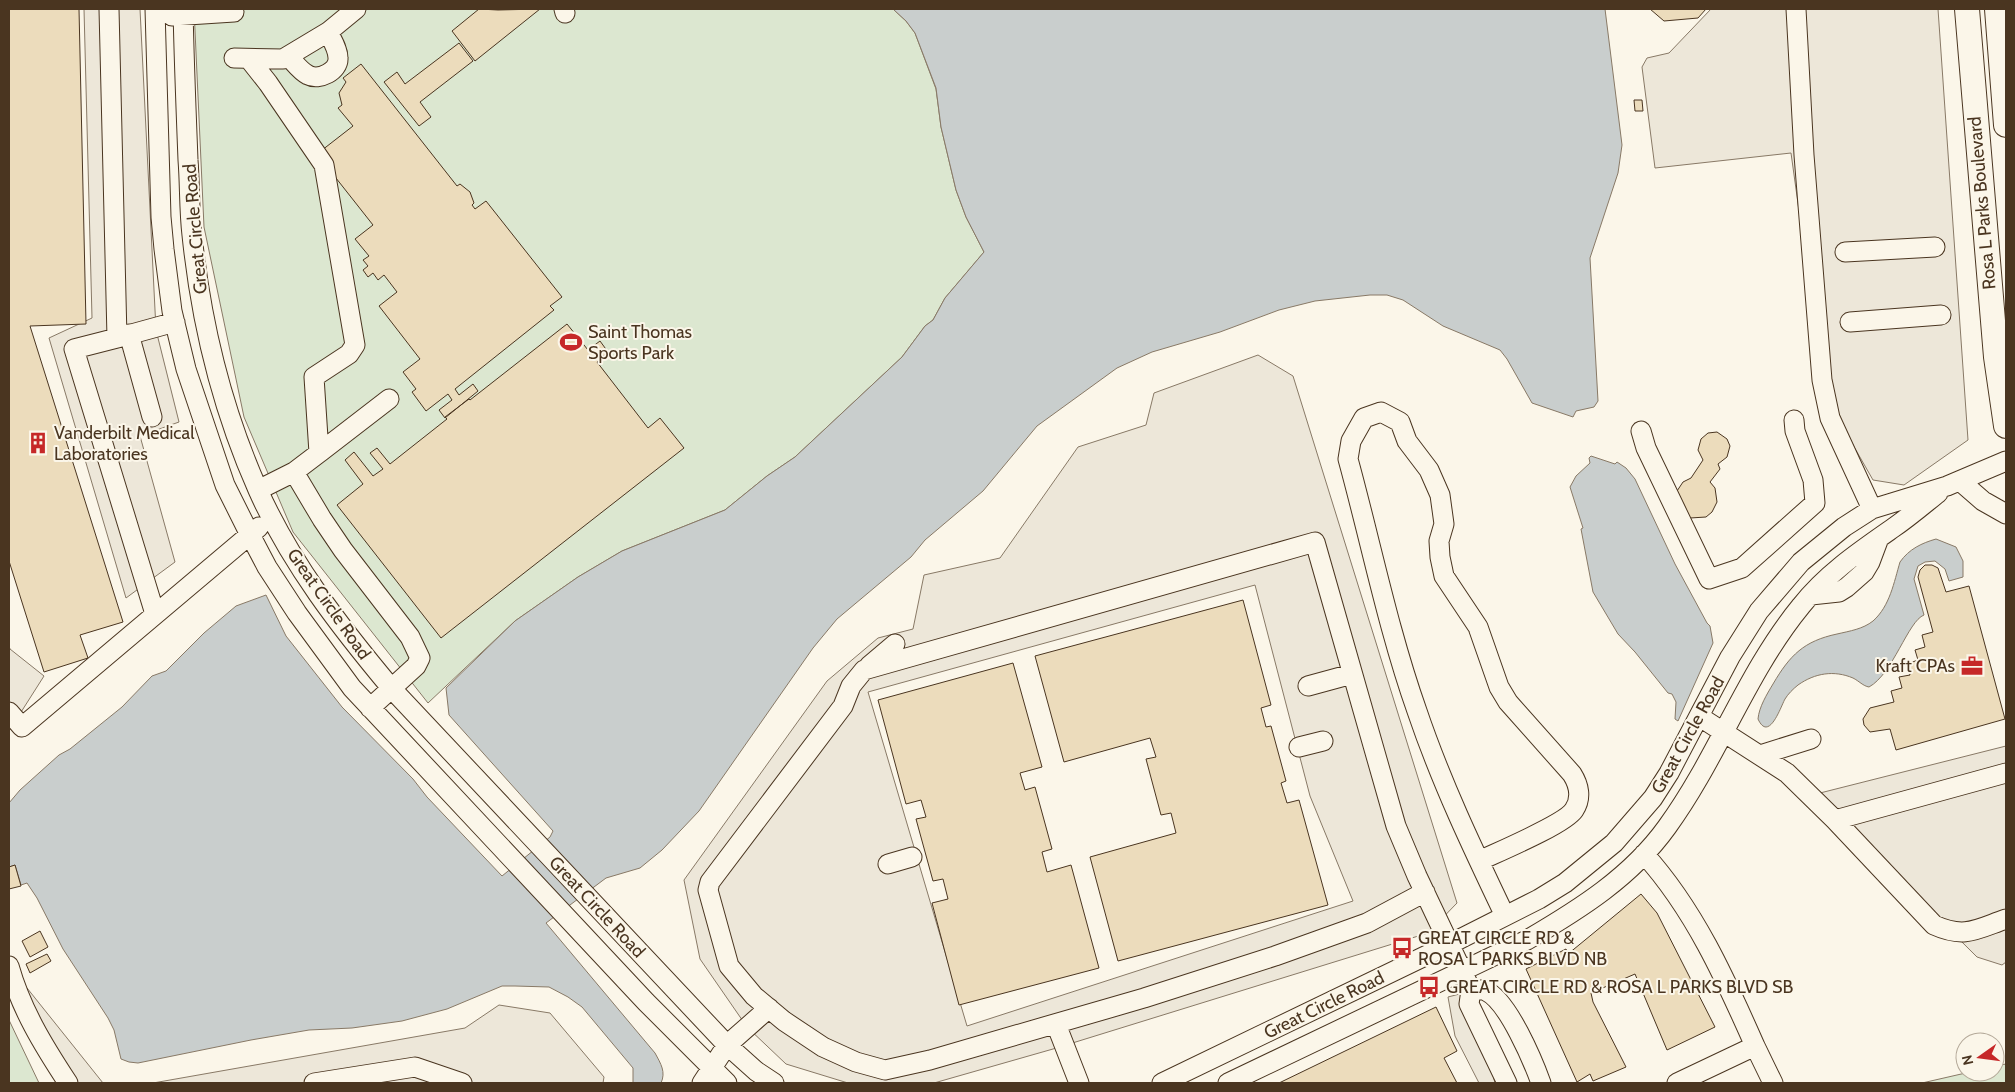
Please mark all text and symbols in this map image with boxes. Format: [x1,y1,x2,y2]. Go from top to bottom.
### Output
street label: Rosa L Parks Boulevard [1963,115,2001,291]
street label: Great Circle Road [178,163,212,295]
place label: Saint Thomas Sports Park [588,321,692,364]
sports icon: Saint Thomas Sports Park [558,329,584,355]
place label: Vanderbilt Medical Laboratories [54,422,195,465]
building icon: Vanderbilt Medical Laboratories [25,430,51,456]
street label: Great Circle Road [282,544,376,664]
office icon: Kraft CPAs [1959,653,1985,679]
place label: Kraft CPAs [1875,655,1955,677]
street label: Great Circle Road [1647,672,1729,798]
street label: Great Circle Road [544,852,650,962]
place label: GREAT CIRCLE RD & ROSA L PARKS BLVD NB [1418,927,1607,970]
bus stop icon: GREAT CIRCLE RD & ROSA L PARKS BLVD NB [1389,935,1415,961]
street label: Great Circle Road [1260,966,1388,1044]
bus stop icon: GREAT CIRCLE RD & ROSA L PARKS BLVD SB [1416,974,1442,1000]
place label: GREAT CIRCLE RD & ROSA L PARKS BLVD SB [1446,976,1794,998]
north arrow [1955,1032,2005,1082]
text: N [1957,1053,1977,1067]

